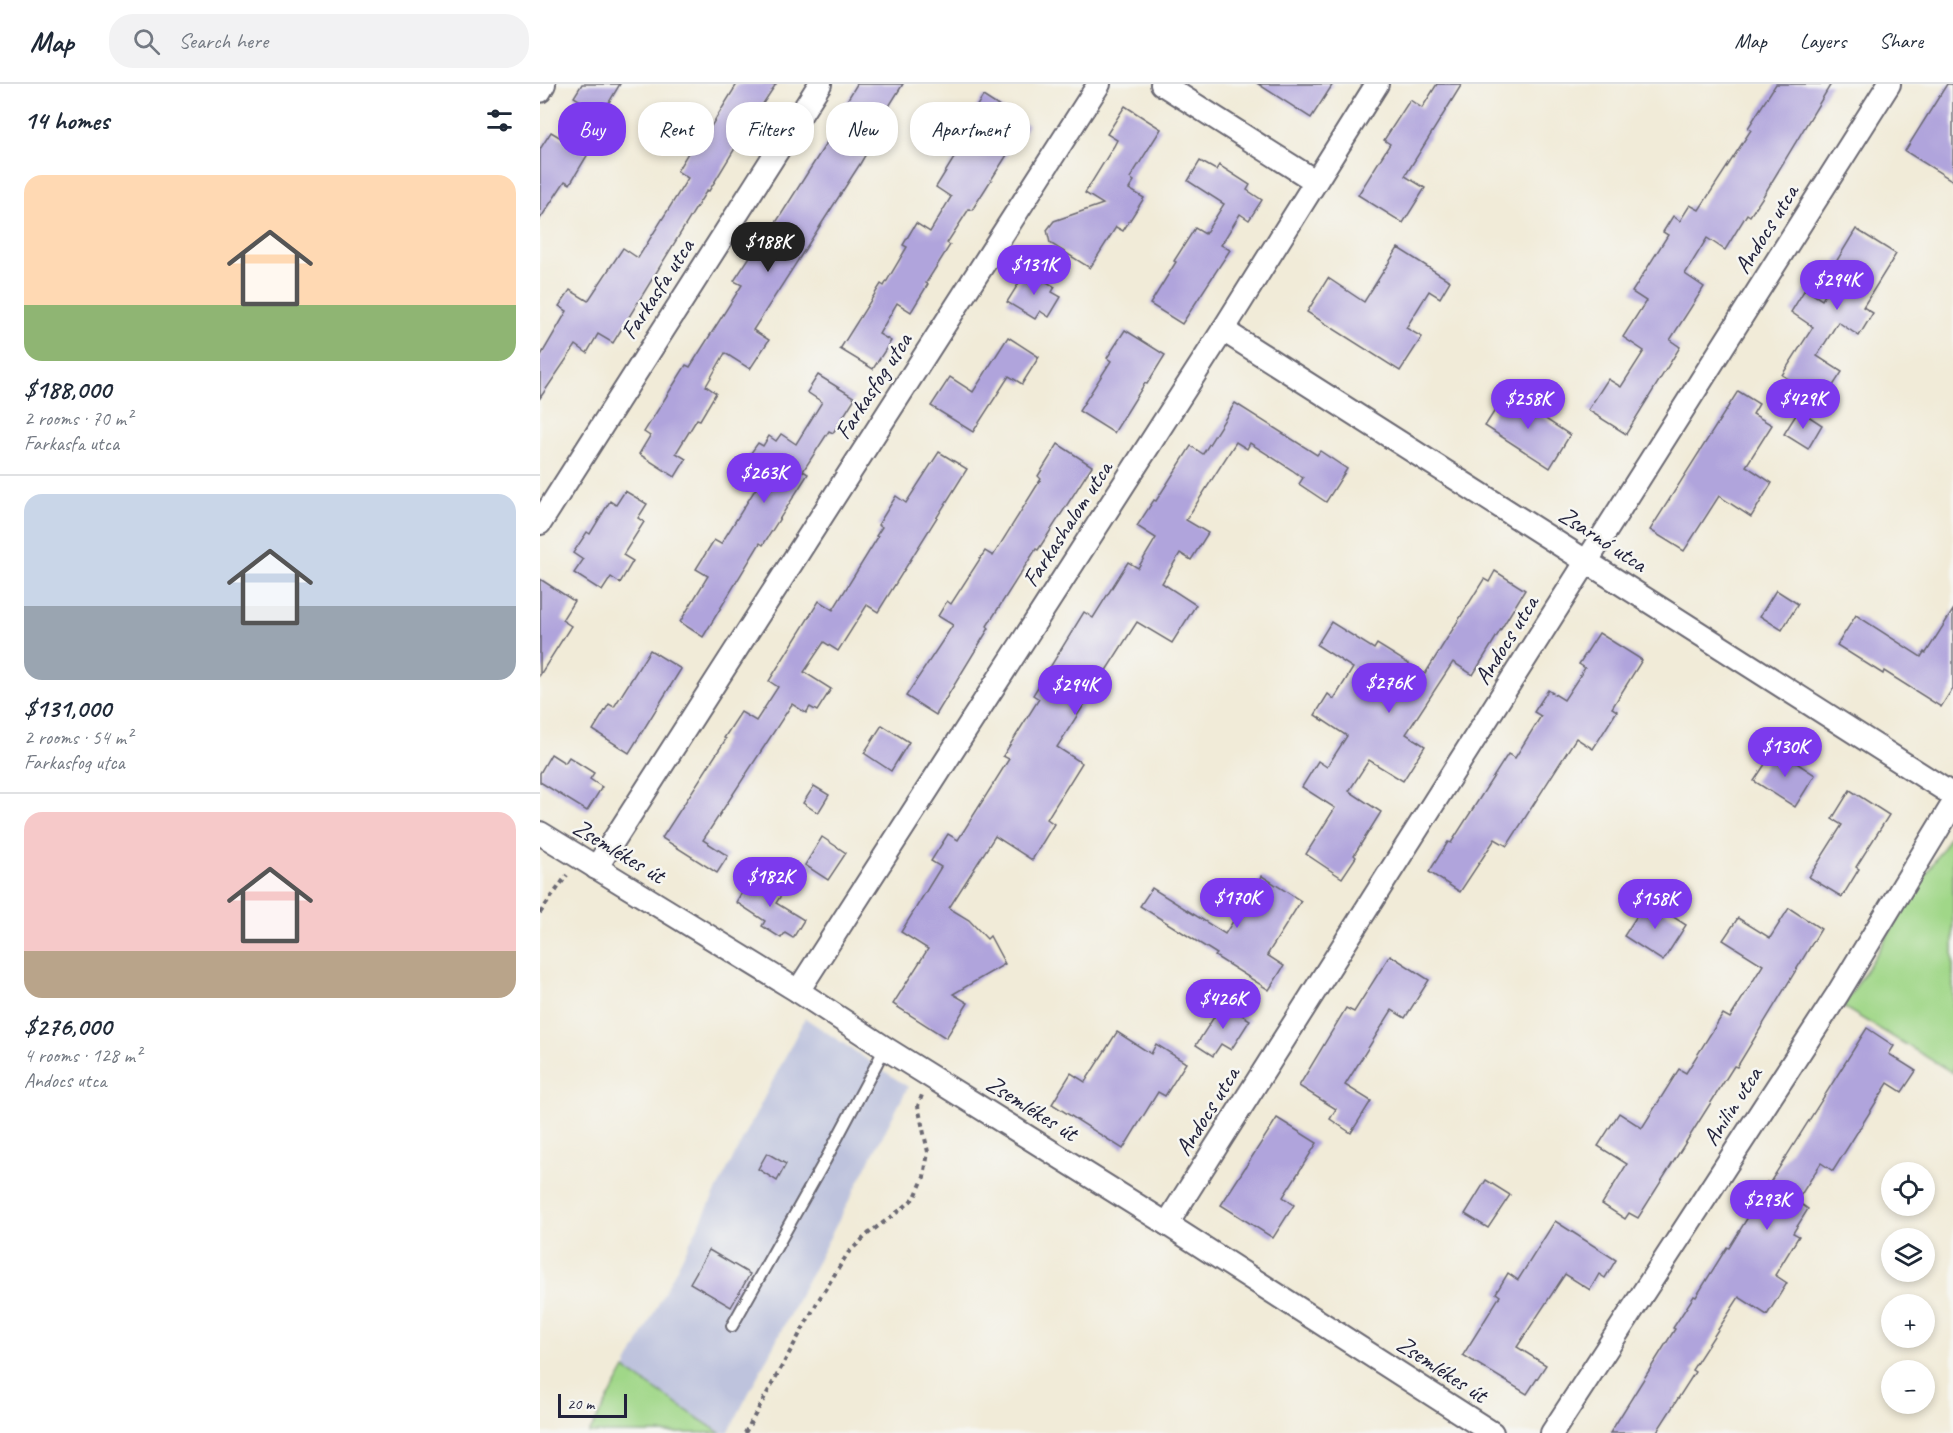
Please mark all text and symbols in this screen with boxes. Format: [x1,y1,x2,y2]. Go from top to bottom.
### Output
search box [109,14,529,68]
text: Map [30,24,73,59]
icon: search [130,25,163,58]
text: Search here [178,27,268,55]
text: Map [1734,28,1767,54]
text: Layers [1800,28,1846,54]
text: Share [1879,28,1923,54]
chip: Buy [558,102,626,156]
chip: Rent [638,102,714,156]
chip: Filters [726,102,814,156]
chip: New [826,102,898,156]
chip: Apartment [910,102,1030,156]
text: 14 homes [24,104,109,137]
icon: filters [483,104,516,137]
street label: Andocs utca [1727,177,1806,279]
icon: home [216,214,324,322]
pin: $188K [726,222,810,273]
text: $188K [745,229,791,254]
street label: Farkasfa utca [613,232,701,345]
pin: $131K [992,245,1076,296]
text: $131K [1011,252,1057,277]
pin: $294K [1795,260,1879,311]
text: $294K [1814,267,1860,292]
street label: Farkasfog utca [828,326,919,445]
text: $188,000 [24,373,111,406]
pin: $258K [1486,379,1570,430]
pin: $429K [1761,379,1845,430]
text: $258K [1505,386,1551,411]
text: $429K [1780,386,1826,411]
text: 2 rooms · 70 m² [24,406,132,431]
text: Farkasfa utca [24,431,119,456]
pin: $263K [722,453,806,504]
street label: Farkashalom utca [1015,454,1120,592]
text: $263K [741,460,787,485]
street label: Zsarnó utca [1553,499,1654,579]
icon: home [216,533,324,641]
street label: Andocs utca [1467,588,1546,690]
pin: $276K [1347,663,1431,714]
pin: $294K [1033,665,1117,716]
text: $276K [1366,670,1412,695]
text: $294K [1052,672,1098,697]
text: $131,000 [24,692,111,725]
text: 2 rooms · 54 m² [24,725,132,750]
pin: $130K [1743,727,1827,778]
text: $130K [1762,734,1808,759]
text: Farkasfog utca [24,750,125,775]
street label: Zsemlékes út [568,812,672,891]
icon: home [216,851,324,959]
pin: $182K [728,857,812,908]
text: $182K [747,864,793,889]
pin: $170K [1195,878,1279,929]
pin: $158K [1613,879,1697,930]
text: $170K [1214,885,1260,910]
text: $158K [1632,886,1678,911]
pin: $426K [1181,979,1265,1030]
text: $426K [1200,986,1246,1011]
text: $276,000 [24,1010,112,1043]
text: 4 rooms · 128 m² [24,1043,141,1068]
street label: Andocs utca [1168,1059,1247,1161]
street label: Anilin utca [1695,1060,1769,1151]
text: Andocs utca [24,1068,107,1093]
street label: Zsemlékes út [981,1068,1085,1149]
map controls [1881,1162,1935,1414]
button: locate [1881,1162,1935,1216]
pin: $293K [1725,1180,1809,1231]
text: $293K [1744,1187,1790,1212]
button: layers [1881,1228,1935,1282]
button: + [1881,1294,1935,1348]
street label: Zsemlékes út [1391,1329,1495,1410]
button: − [1881,1360,1935,1414]
scale bar [558,1391,627,1418]
text: 20 m [567,1394,594,1414]

